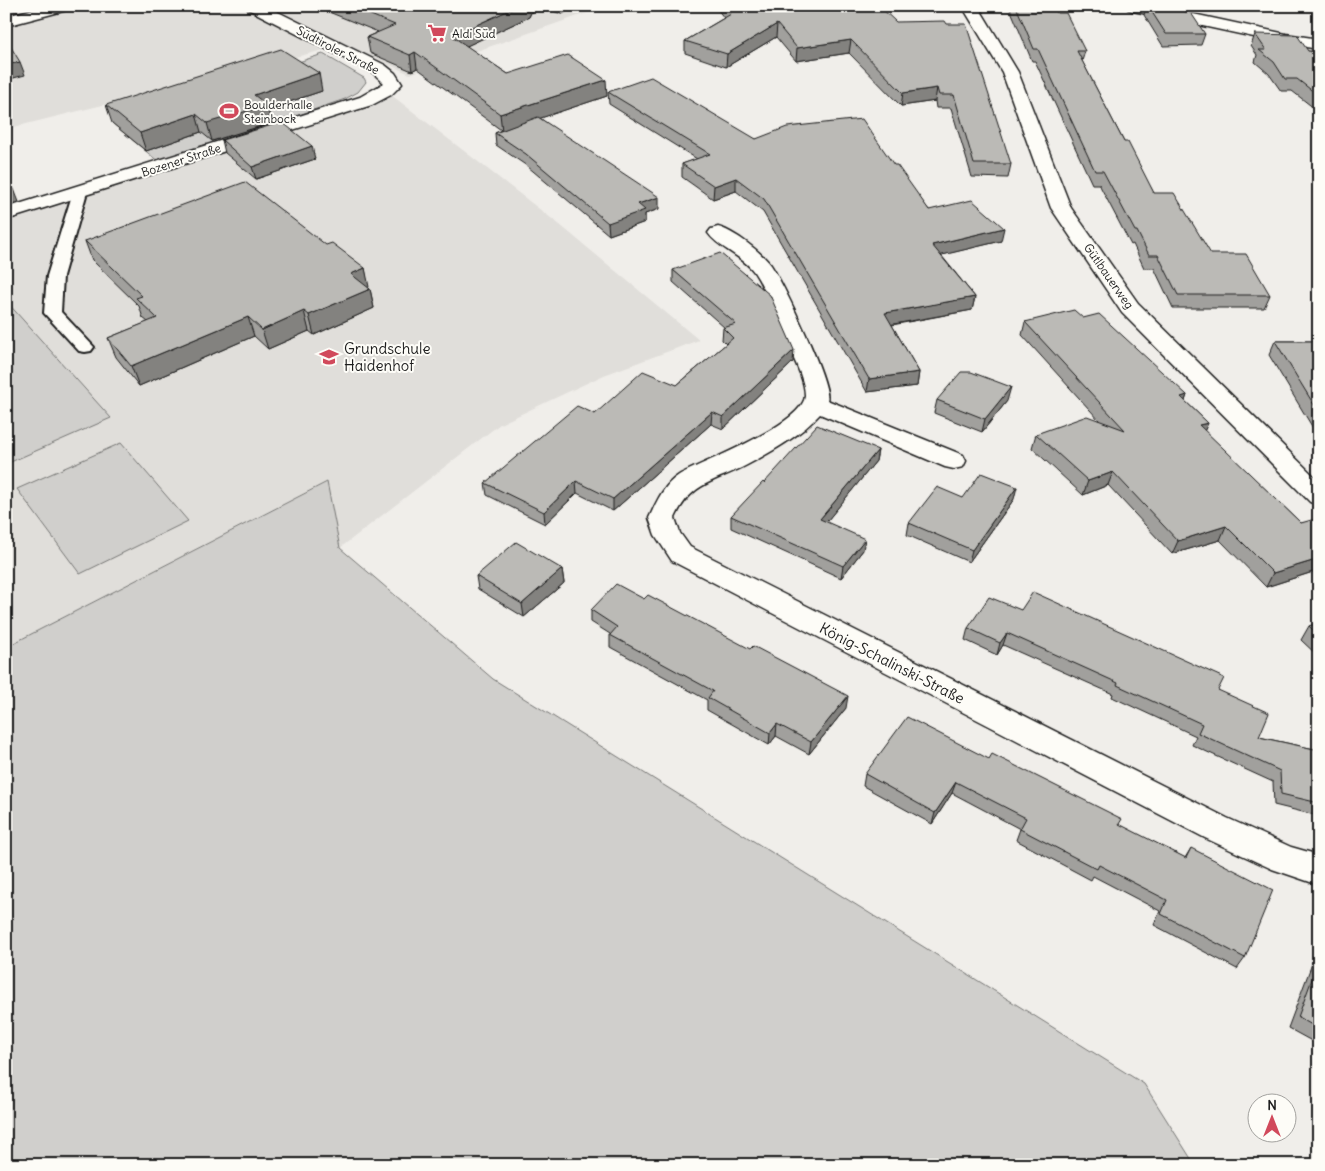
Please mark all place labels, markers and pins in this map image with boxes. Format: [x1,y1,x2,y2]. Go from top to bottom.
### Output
supermarket icon: Aldi Süd [426,22,448,44]
place label: Aldi Süd [452,26,496,41]
place label: Boulderhalle Steinbock [244,97,312,126]
sports icon: Boulderhalle Steinbock [218,100,240,122]
place label: Grundschule Haidenhof [344,339,430,375]
school or university icon: Grundschule Haidenhof [318,346,340,368]

